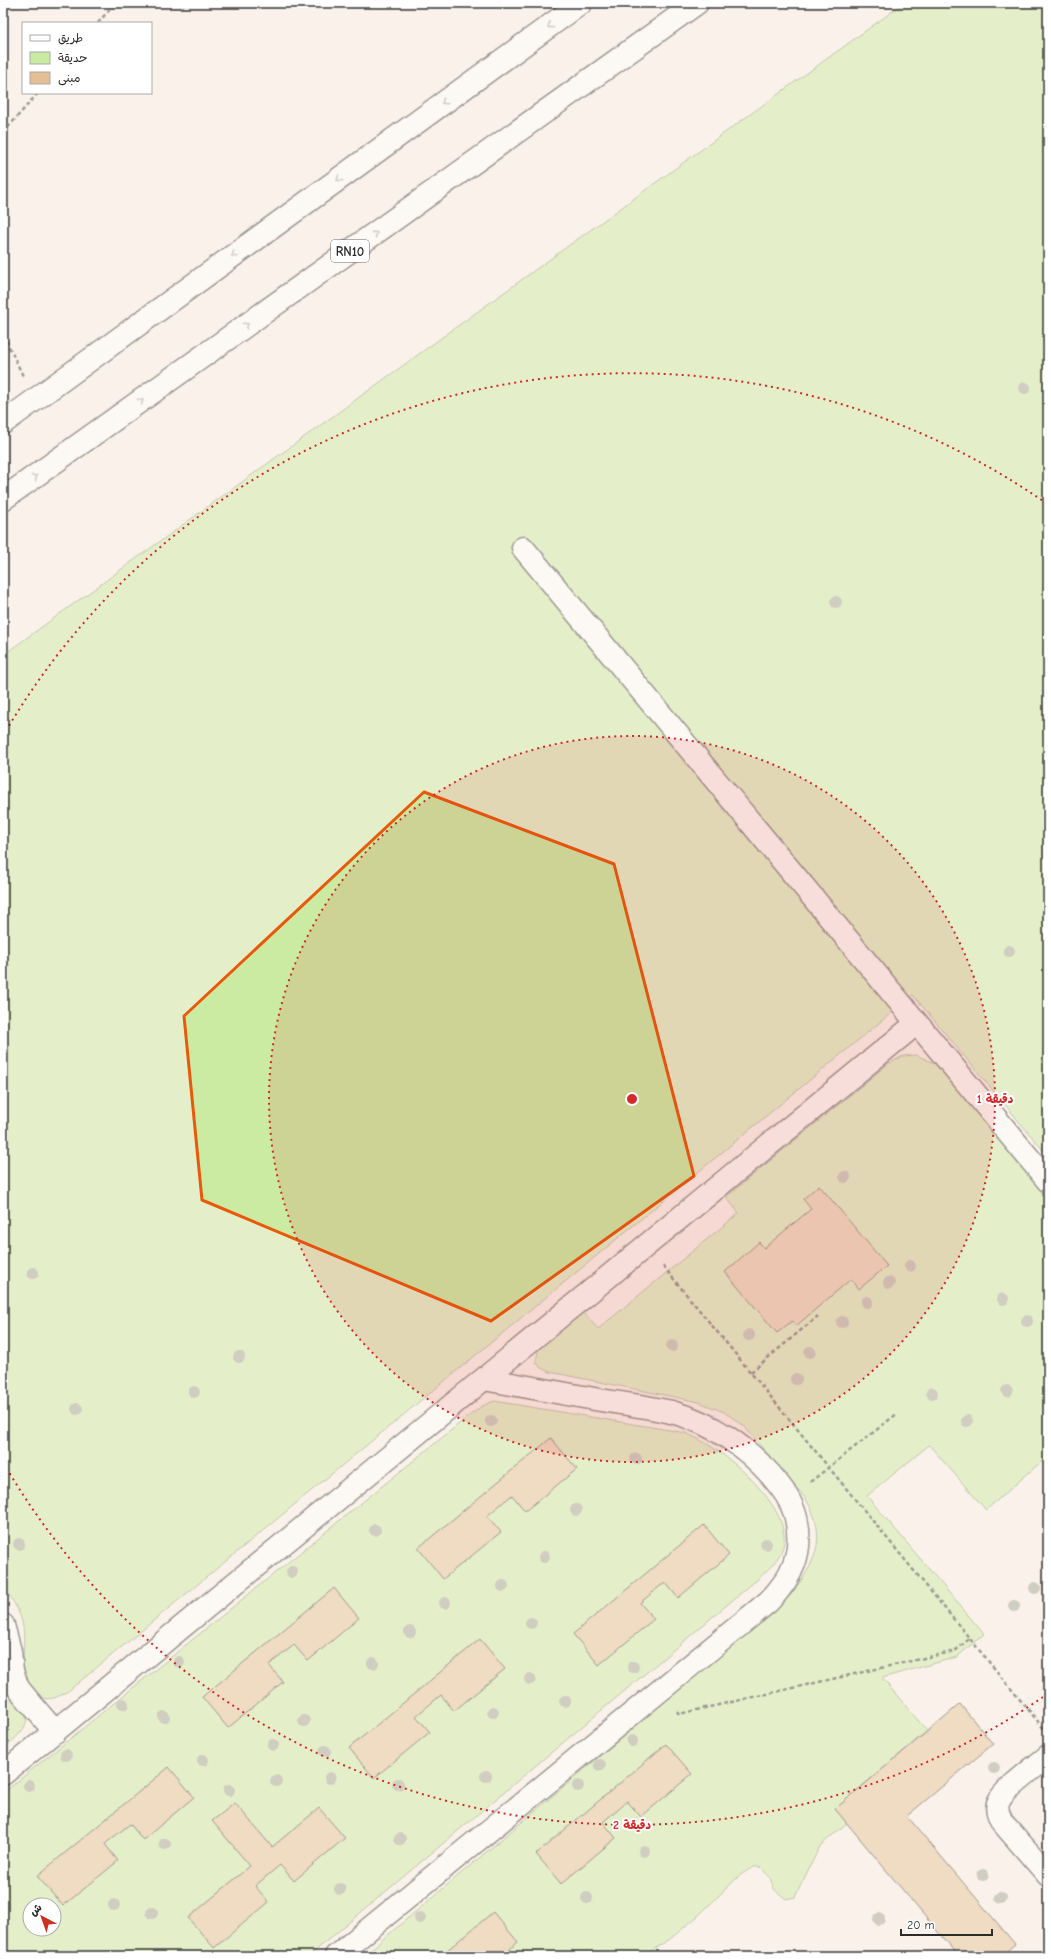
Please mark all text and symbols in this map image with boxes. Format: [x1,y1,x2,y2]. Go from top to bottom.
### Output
one-way arrow [547,21,554,28]
legend [22,22,152,94]
text: طريق [58,31,83,45]
text: حديقة [58,51,87,65]
text: مبنى [58,71,81,86]
one-way arrow [442,97,449,104]
one-way arrow [336,174,343,182]
one-way arrow [371,231,378,238]
road number: RN10 [331,240,369,262]
one-way arrow [231,250,238,258]
one-way arrow [242,323,249,330]
one-way arrow [136,399,143,406]
one-way arrow [30,475,37,482]
centre of rings [625,1092,639,1106]
text: 1 دقيقة [977,1092,1014,1106]
text: 2 دقيقة [613,1818,651,1832]
north arrow [22,1897,62,1937]
text: ش [27,1901,45,1919]
scale bar [901,1911,992,1937]
text: 20 m [907,1918,935,1932]

